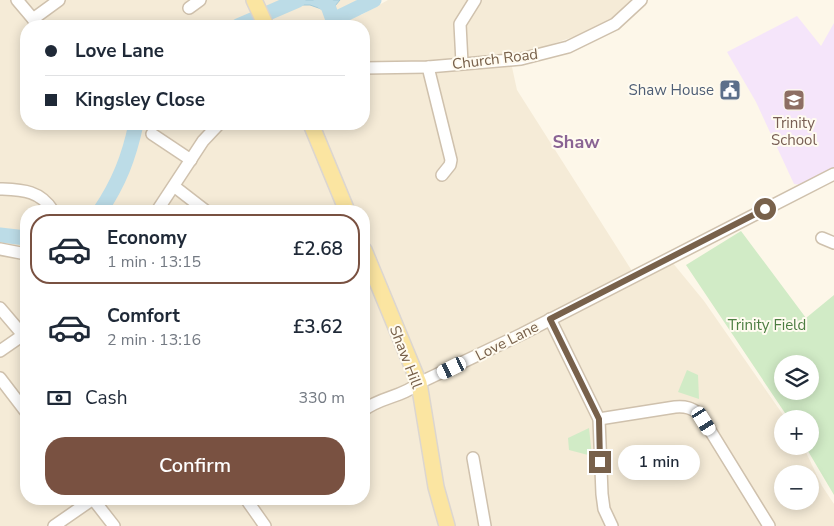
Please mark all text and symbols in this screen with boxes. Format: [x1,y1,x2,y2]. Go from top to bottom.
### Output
text: Love Lane [75,38,164,64]
street label: Church Road [451,44,539,74]
public building icon: Shaw House [718,78,742,102]
place label: Shaw House [629,80,714,100]
text: Kingsley Close [75,87,205,113]
school or university icon: Trinity School [782,88,806,112]
place label: Trinity School [771,113,817,150]
district label: Shaw [553,130,600,154]
route start [754,198,776,220]
text: Economy [107,225,187,251]
icon: car [47,227,92,272]
text: £2.68 [293,236,343,262]
text: 1 min · 13:15 [107,251,201,273]
text: Comfort [107,303,180,329]
icon: car [47,305,92,350]
text: £3.62 [293,314,343,340]
park label: Trinity Field [728,315,806,335]
street label: Love Lane [472,317,542,365]
street label: Shaw Hill [385,323,427,392]
text: 2 min · 13:16 [107,329,201,351]
car [435,355,468,381]
map controls [774,355,819,510]
button: layers [774,355,819,400]
icon: cash [45,384,73,412]
text: Cash [85,385,127,411]
text: 330 m [298,387,345,409]
car [689,404,718,438]
button: + [774,410,819,455]
button: Confirm [45,437,345,495]
callout: 1 min [618,444,700,480]
route end [589,451,611,473]
text: 1 min [639,451,679,473]
button: − [774,465,819,510]

